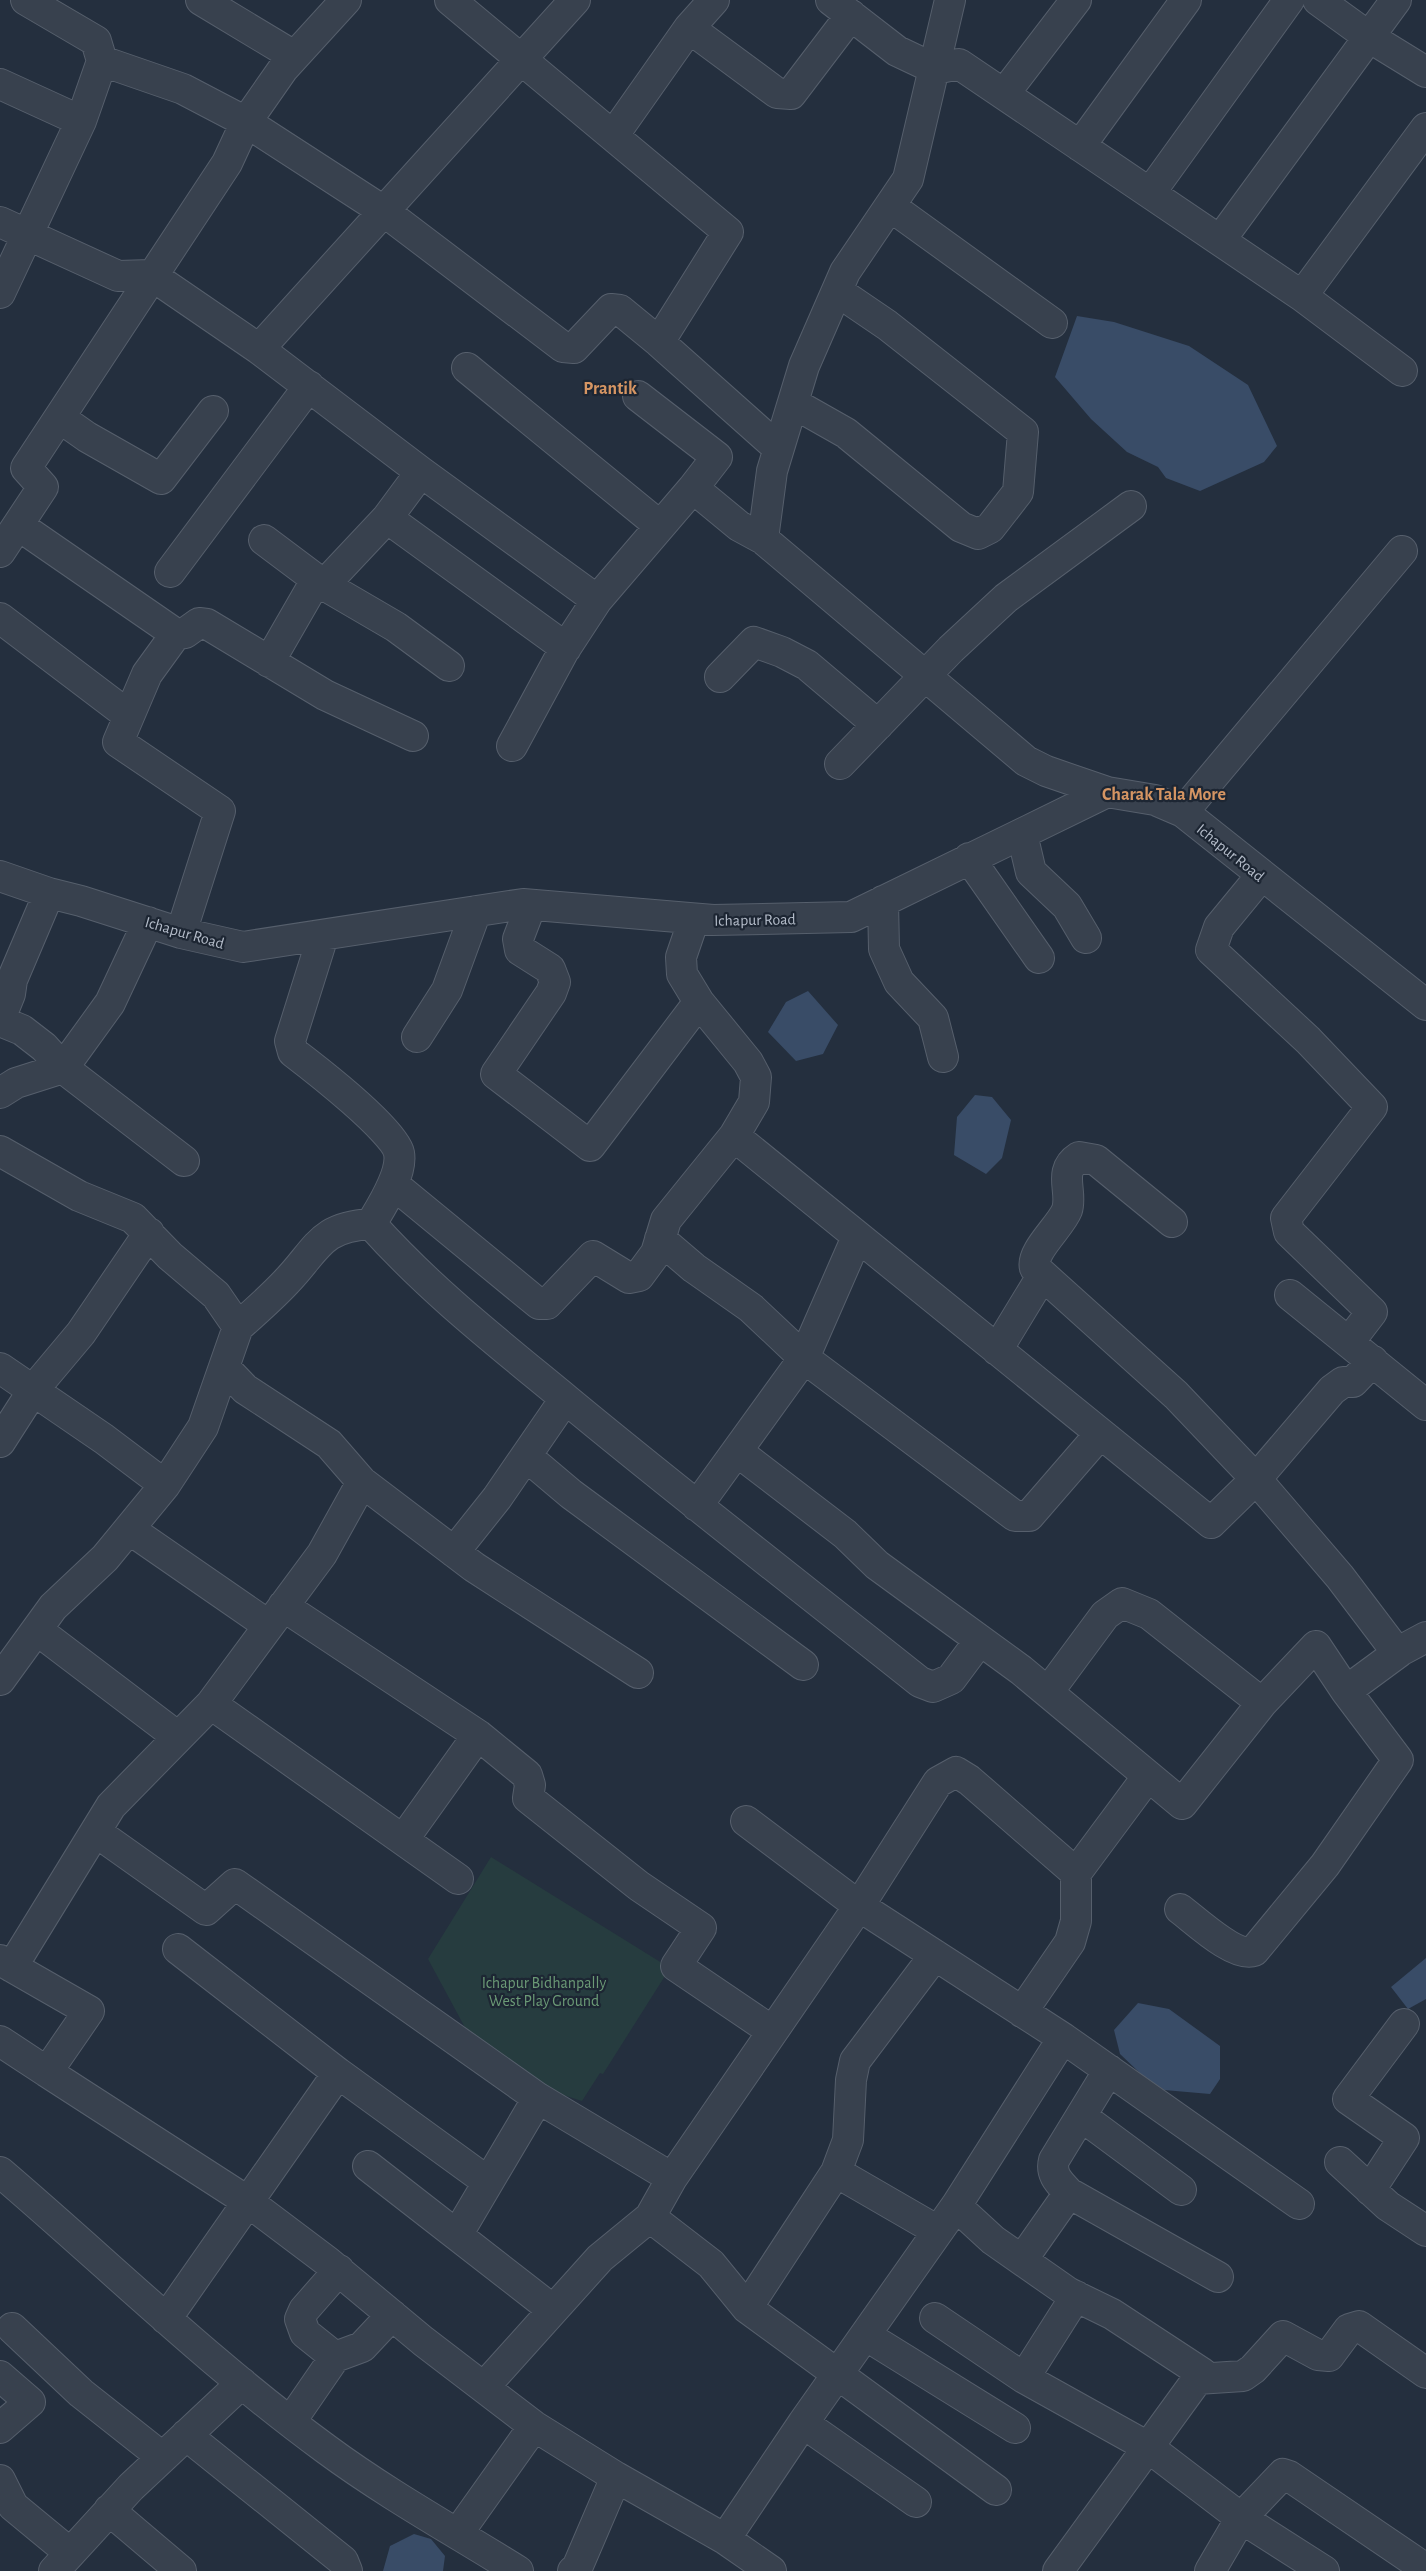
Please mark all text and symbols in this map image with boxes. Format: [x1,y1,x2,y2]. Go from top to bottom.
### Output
district label: Prantik [583,380,637,398]
district label: Charak Tala More [1102,786,1226,804]
street label: Ichapur Road [1194,821,1267,885]
street label: Ichapur Road [714,911,796,929]
street label: Ichapur Road [143,914,226,952]
park label: Ichapur Bidhanpally West Play Ground [482,1975,606,2010]

